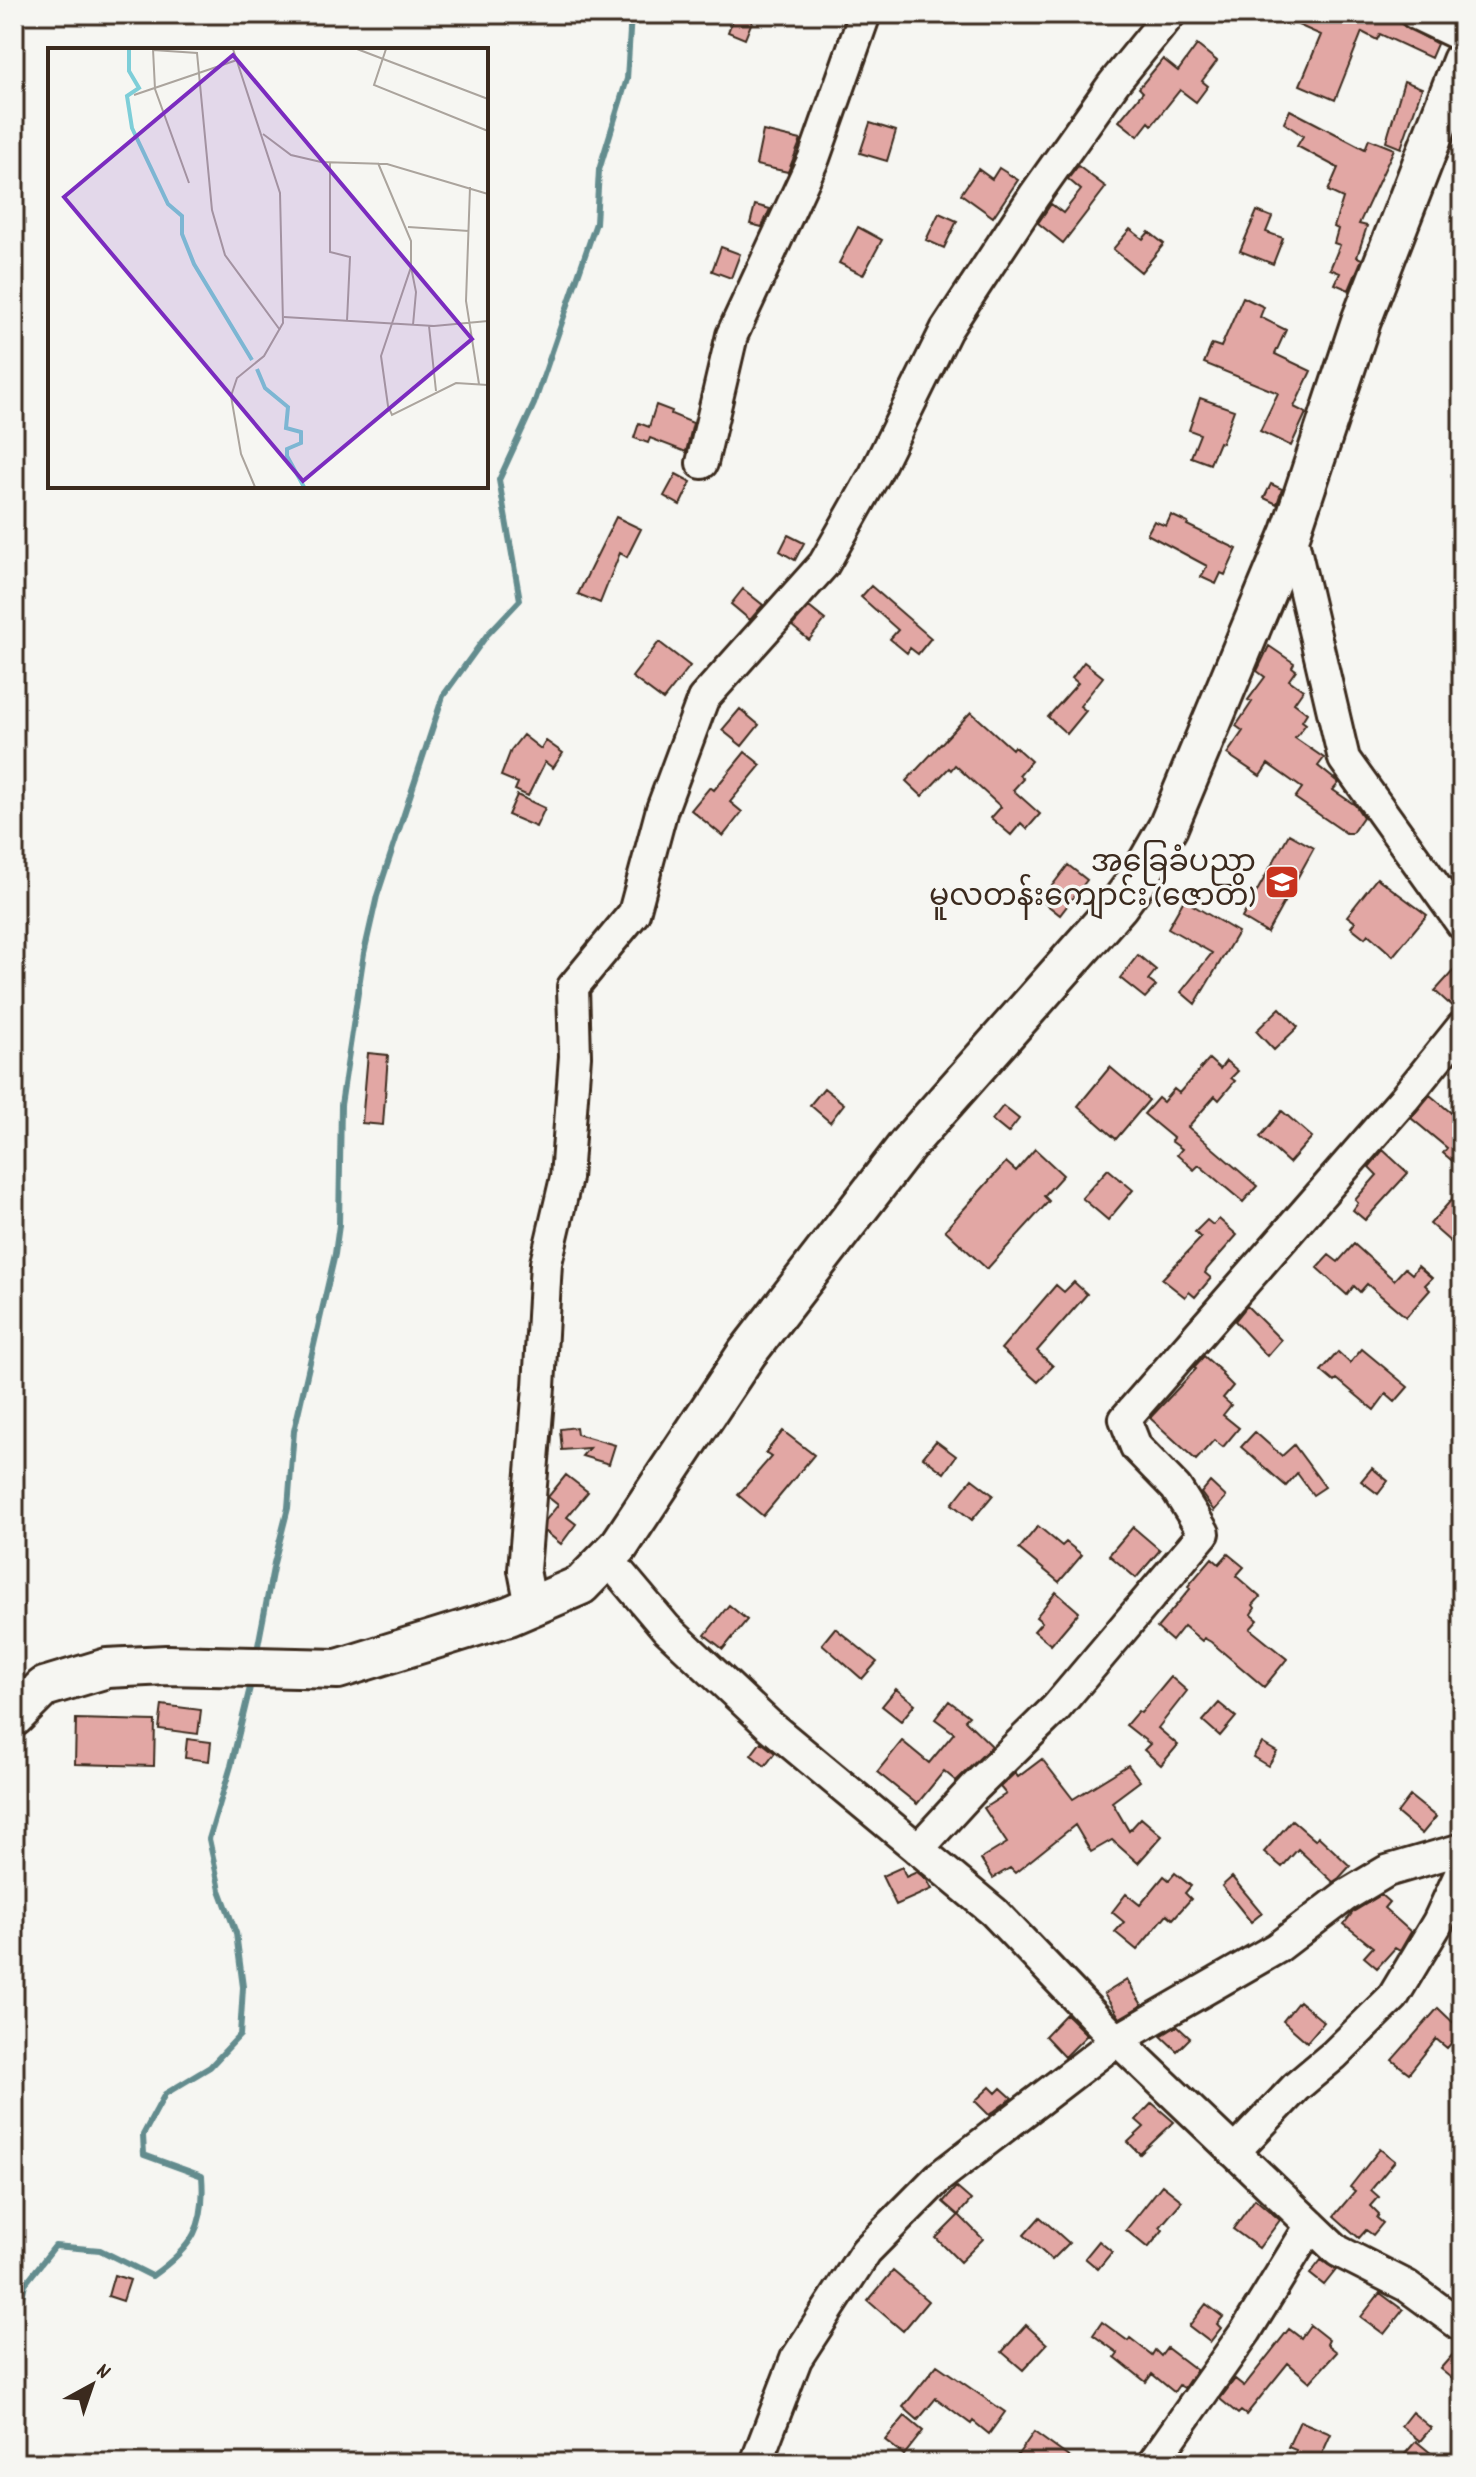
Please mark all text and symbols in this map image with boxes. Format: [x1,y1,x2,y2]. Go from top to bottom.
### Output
inset map [48,48,488,488]
place label: အခြေခံပညာ မူလတန်းကျောင်း (ဇောတိ) [929,840,1256,921]
school or university icon: အခြေခံပညာ မူလတန်းကျောင်း (ဇောတိ) [1263,863,1301,901]
north arrow [52,2345,132,2425]
text: N [88,2357,117,2388]

